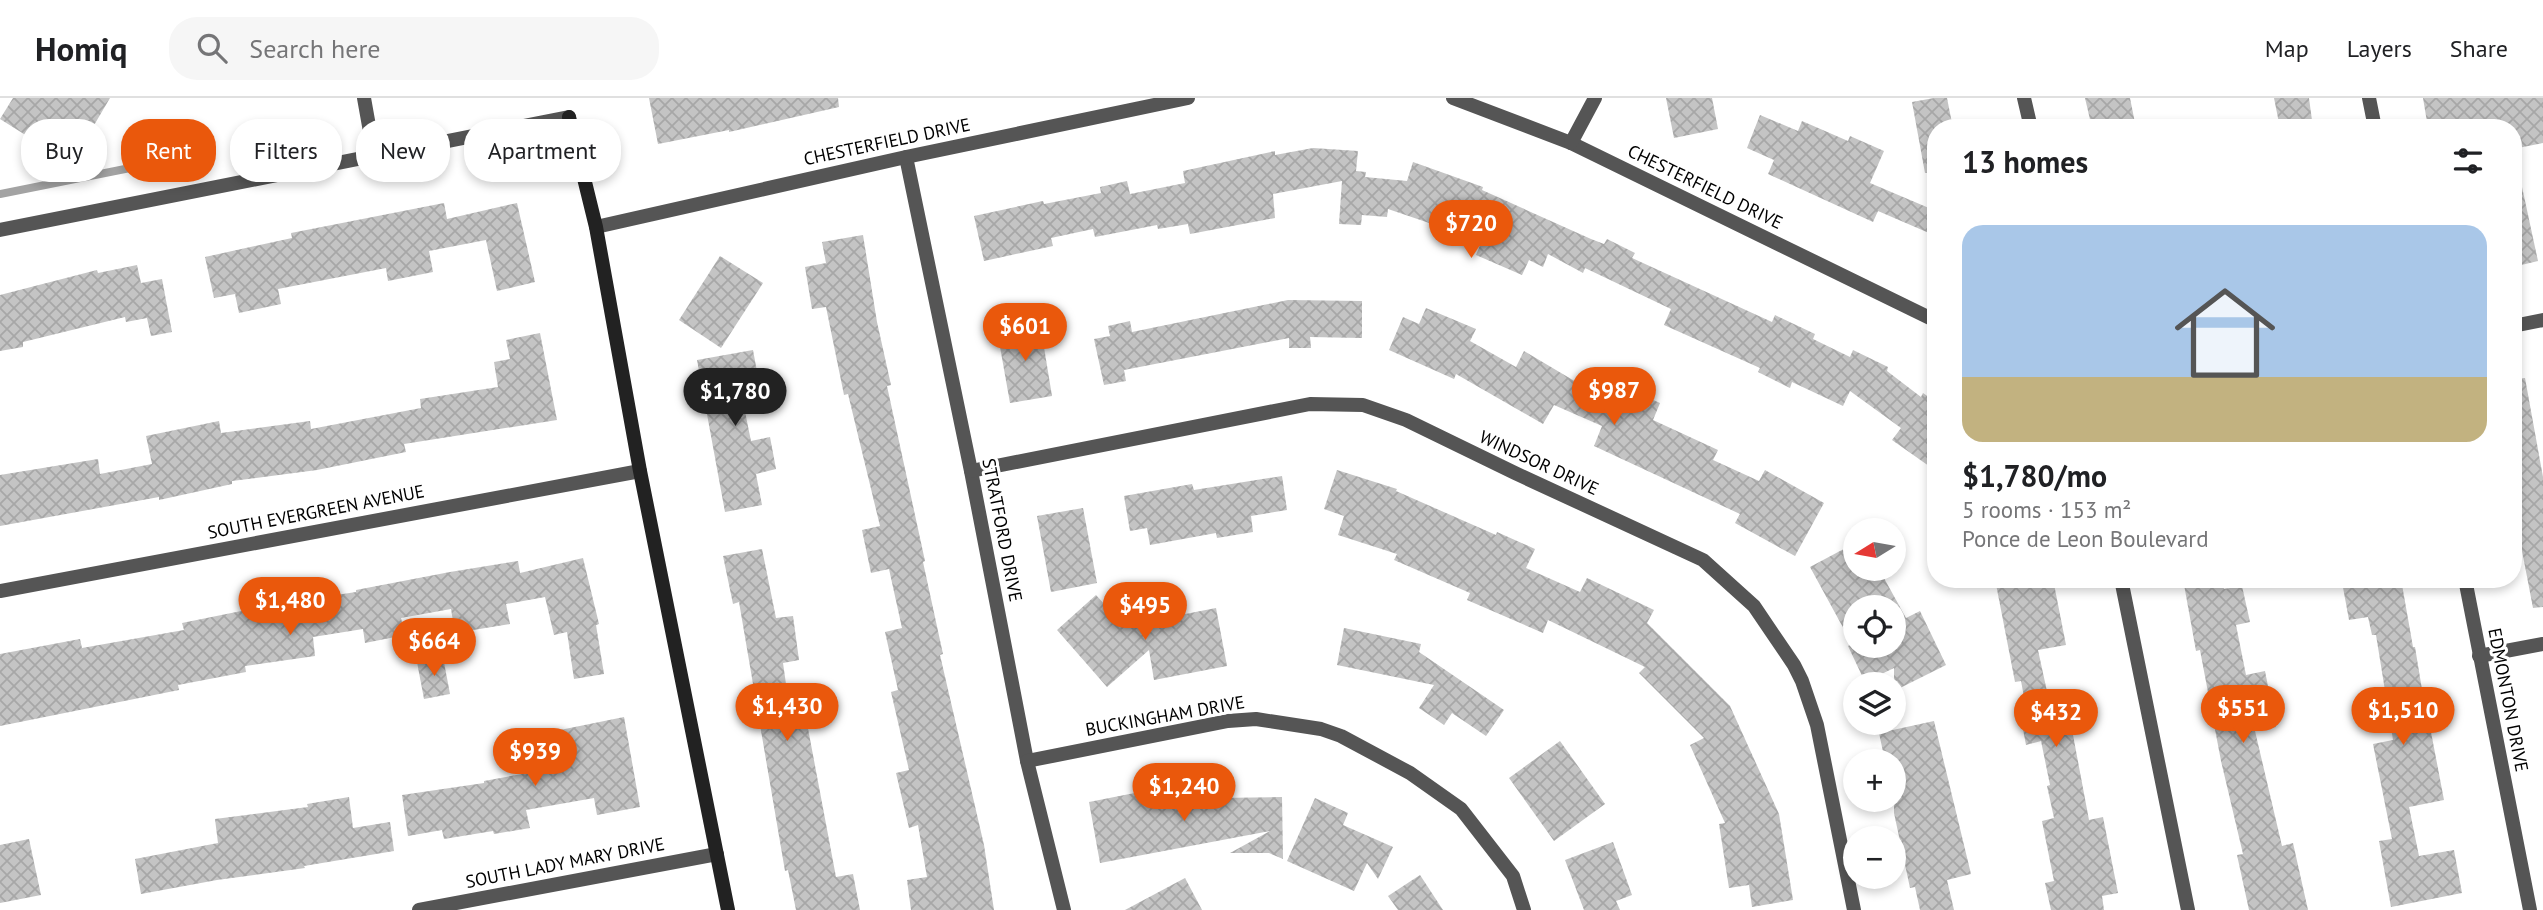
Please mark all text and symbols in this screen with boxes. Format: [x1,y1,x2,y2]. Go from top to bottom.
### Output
search box [169,17,659,80]
text: Homiq [35,27,127,70]
icon: search [193,29,231,67]
text: Search here [249,32,380,65]
text: Map [2265,33,2309,64]
text: Layers [2347,33,2412,64]
text: Share [2450,33,2508,64]
street label: CHESTERFIELD DRIVE [802,113,972,170]
chip: Buy [21,119,107,182]
chip: Rent [121,119,216,182]
chip: Filters [230,119,342,182]
chip: New [356,119,450,182]
chip: Apartment [464,119,621,182]
street label: CHESTERFIELD DRIVE [1624,139,1786,234]
text: 13 homes [1962,142,2088,181]
icon: filters [2449,142,2487,180]
pin: $720 [1430,200,1512,260]
text: $720 [1445,208,1497,237]
icon: home [2162,270,2288,396]
pin: $601 [984,303,1066,363]
text: $601 [999,311,1051,340]
pin: $1,780 [678,368,792,428]
pin: $987 [1573,368,1655,427]
text: $987 [1588,375,1640,404]
text: $1,780 [699,376,771,405]
street label: WINDSOR DRIVE [1476,425,1603,500]
street label: STRATFORD DRIVE [977,456,1028,604]
text: $1,780/mo [1962,456,2107,495]
street label: SOUTH EVERGREEN AVENUE [206,479,426,544]
text: 5 rooms · 153 m² [1962,495,2131,524]
north arrow [1843,518,1906,581]
map controls [1843,518,1906,889]
text: Ponce de Leon Boulevard [1962,524,2209,553]
pin: $1,480 [233,578,347,637]
pin: $495 [1104,582,1186,642]
text: $1,480 [254,585,326,614]
text: $495 [1119,590,1171,619]
button: locate [1843,595,1906,658]
pin: $664 [393,618,475,678]
text: $664 [408,626,460,655]
street label: EDMONTON DRIVE [2483,626,2534,774]
button: layers [1843,672,1906,735]
pin: $1,430 [730,684,844,743]
pin: $551 [2202,686,2284,745]
pin: $1,510 [2346,688,2460,747]
street label: BUCKINGHAM DRIVE [1084,690,1246,741]
pin: $432 [2015,690,2097,749]
text: $1,430 [751,691,823,720]
text: $551 [2217,693,2269,722]
text: $1,510 [2367,695,2439,724]
text: $432 [2030,697,2082,726]
pin: $939 [494,728,576,788]
text: $939 [509,736,561,765]
button: + [1843,749,1906,812]
pin: $1,240 [1127,764,1241,823]
text: $1,240 [1148,771,1220,800]
button: − [1843,826,1906,889]
street label: SOUTH LADY MARY DRIVE [463,832,666,893]

